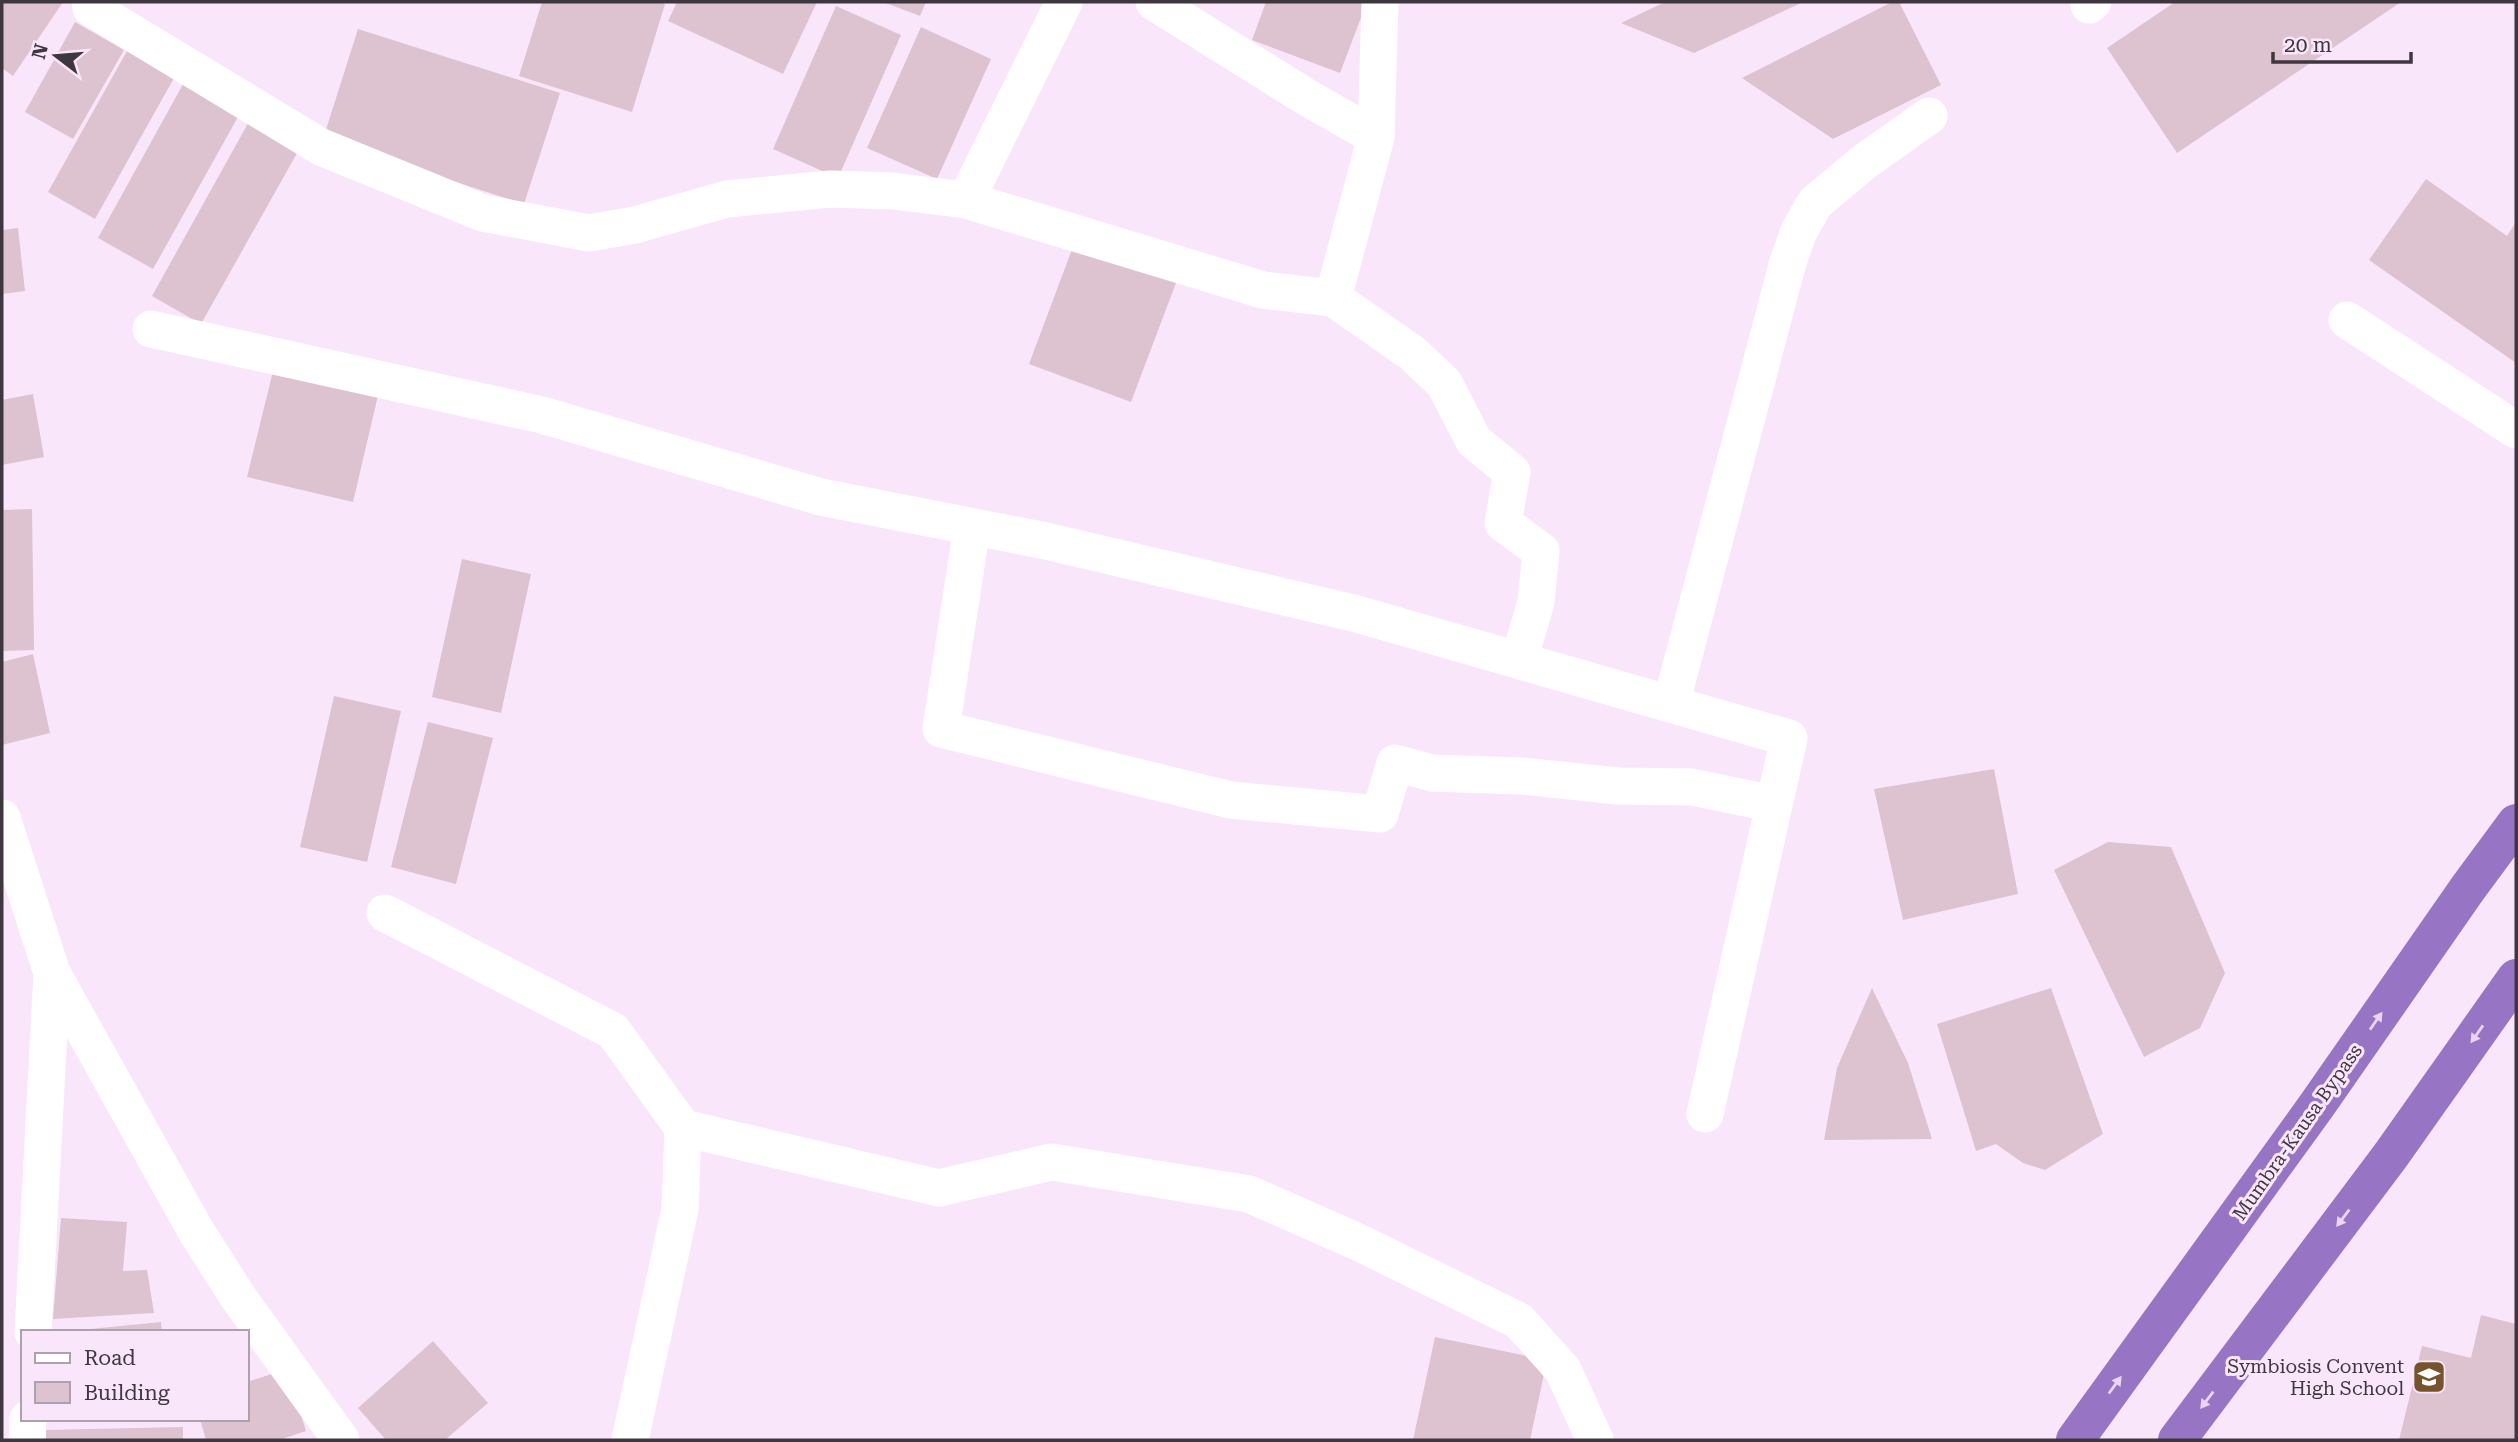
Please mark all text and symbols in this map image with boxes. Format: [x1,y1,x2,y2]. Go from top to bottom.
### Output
north arrow [21,21,91,91]
scale bar [2273,21,2411,65]
text: 20 m [2284,33,2332,57]
text: N [27,41,53,62]
one-way arrow [2369,1012,2383,1030]
one-way arrow [2470,1025,2484,1043]
street label: Mumbra-Kausa Bypass [2228,1040,2367,1225]
one-way arrow [2336,1209,2351,1227]
legend [21,1330,248,1421]
text: Road [84,1346,136,1370]
place label: Symbiosis Convent High School [2227,1355,2404,1400]
school or university icon: Symbiosis Convent High School [2410,1358,2448,1396]
one-way arrow [2108,1376,2122,1394]
text: Building [84,1381,170,1405]
one-way arrow [2200,1391,2214,1409]

